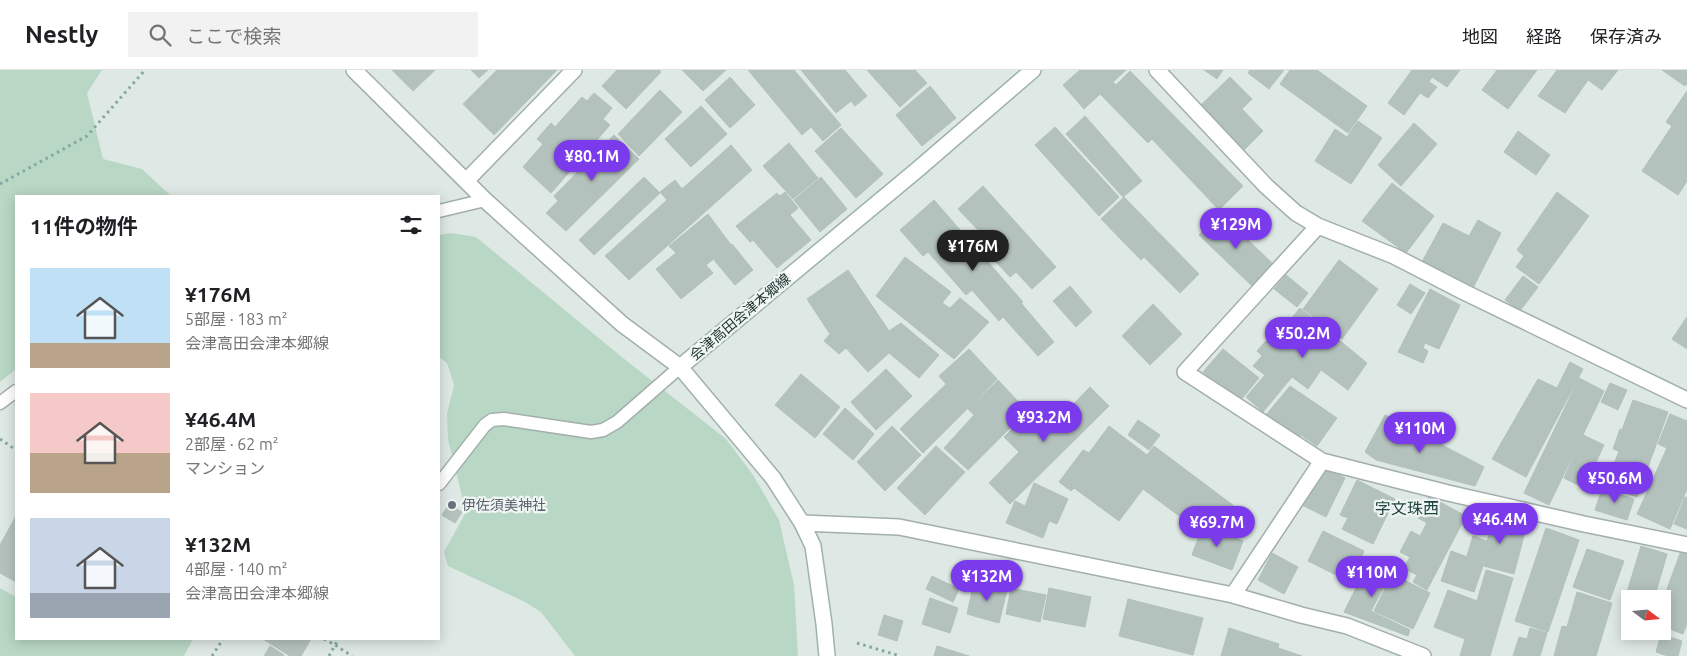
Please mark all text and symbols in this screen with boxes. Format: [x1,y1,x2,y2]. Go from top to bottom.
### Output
search box [128,12,478,57]
text: Nestly [25,21,98,48]
icon: search [146,21,174,49]
text: ここで検索 [186,25,281,47]
text: 地図 [1462,26,1498,46]
text: 経路 [1526,26,1562,46]
text: 保存済み [1590,26,1662,46]
pin: ¥80.1M [551,140,633,182]
text: ¥80.1M [565,147,619,165]
pin: ¥129M [1201,208,1271,250]
icon: filters [397,211,425,239]
text: 11件の物件 [30,214,138,238]
text: ¥129M [1211,215,1261,233]
pin: ¥176M [938,230,1008,272]
text: ¥176M [948,237,998,255]
street label: 会津高田会津本郷線 [687,270,793,364]
text: ¥176M [185,282,251,306]
icon: home [70,288,130,348]
text: 5部屋 · 183 m² [185,310,288,328]
pin: ¥50.2M [1262,316,1344,359]
text: ¥50.2M [1276,324,1330,342]
text: 会津高田会津本郷線 [185,334,329,352]
pin: ¥93.2M [1003,400,1085,443]
text: ¥46.4M [185,407,256,431]
text: ¥93.2M [1017,408,1071,426]
pin: ¥110M [1385,412,1455,454]
icon: home [70,413,130,473]
text: ¥110M [1395,419,1445,437]
text: 2部屋 · 62 m² [185,435,279,453]
text: マンション [185,459,265,477]
pin: ¥50.6M [1574,462,1656,504]
text: ¥50.6M [1588,469,1642,487]
place label: 伊佐須美神社 [462,497,546,513]
marker: 伊佐須美神社 [446,499,458,511]
district label: 字文珠西 [1375,499,1439,517]
pin: ¥46.4M [1459,502,1541,545]
pin: ¥69.7M [1176,506,1258,548]
text: ¥46.4M [1473,510,1527,528]
text: ¥69.7M [1190,513,1244,531]
text: ¥132M [185,532,251,556]
icon: home [70,538,130,598]
pin: ¥110M [1337,556,1407,598]
text: 4部屋 · 140 m² [185,560,288,578]
pin: ¥132M [952,560,1022,602]
text: ¥110M [1347,563,1397,581]
text: ¥132M [962,567,1012,585]
text: 会津高田会津本郷線 [185,584,329,602]
north arrow [1621,590,1671,640]
map controls [1621,590,1671,640]

